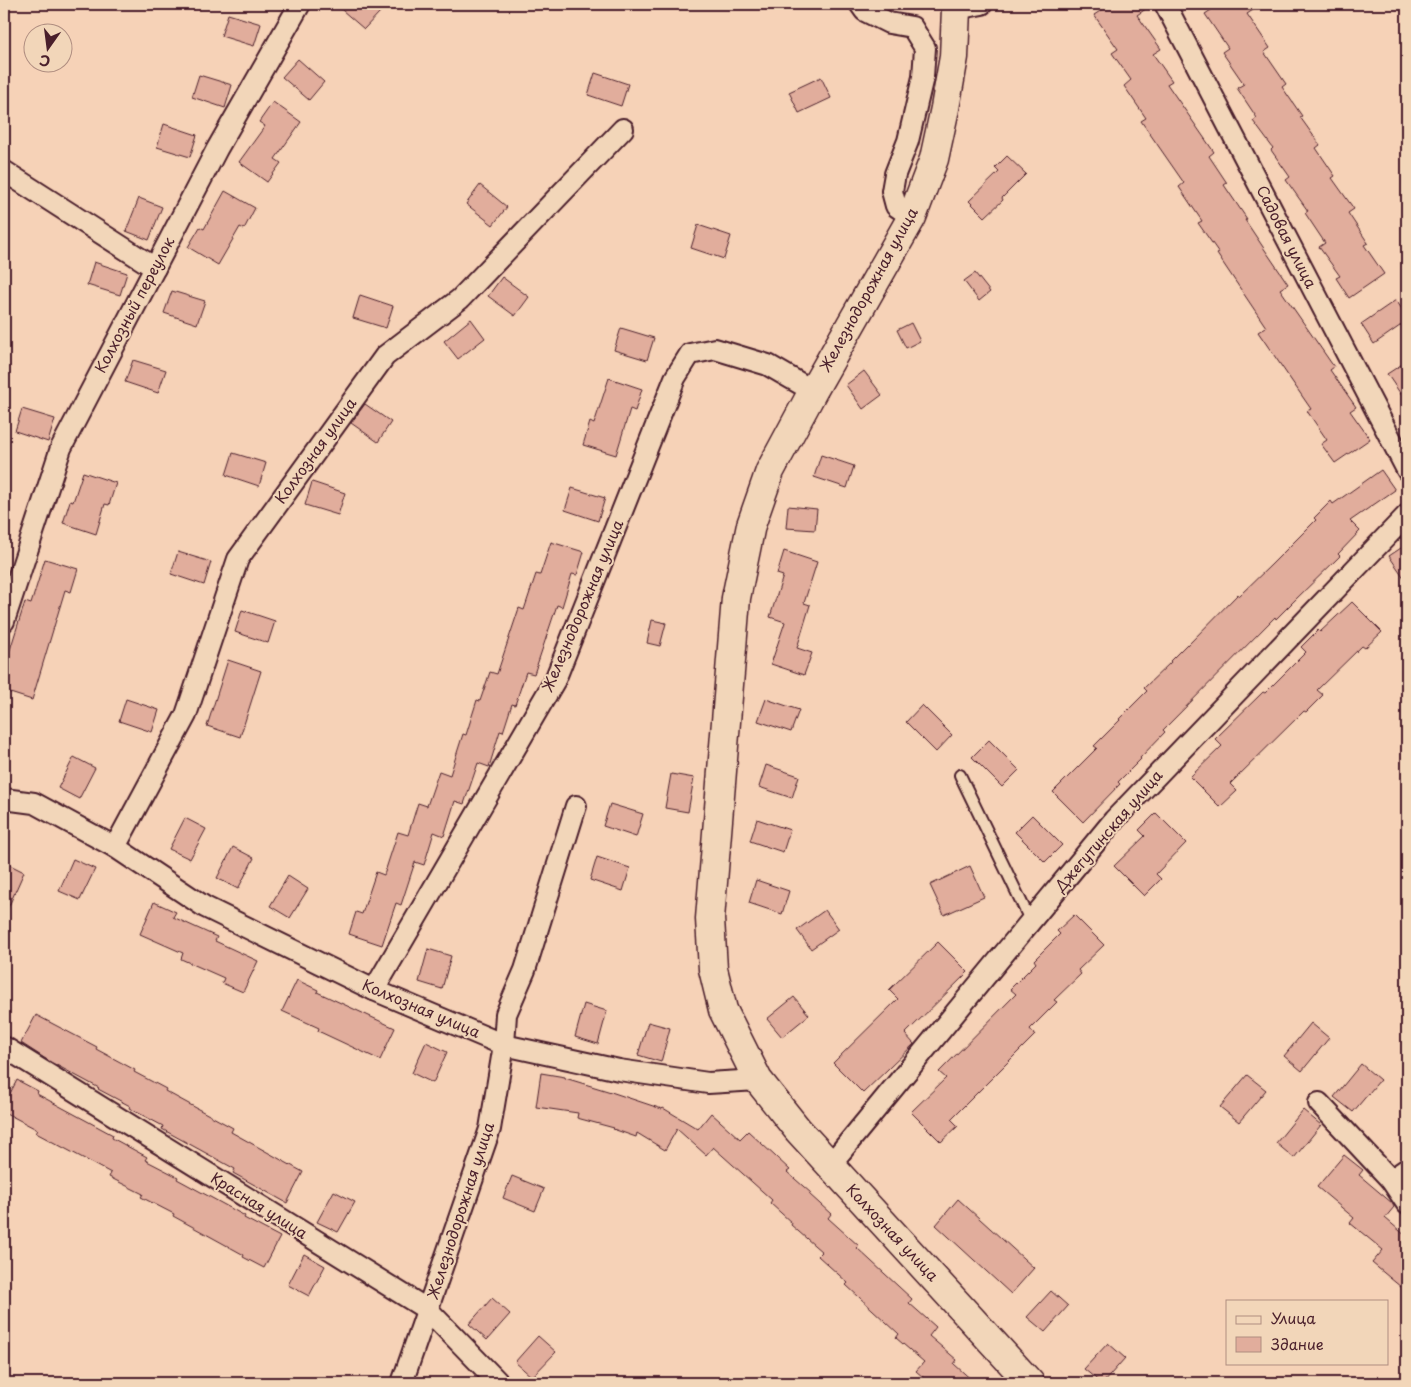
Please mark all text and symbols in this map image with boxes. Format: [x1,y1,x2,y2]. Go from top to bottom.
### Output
north arrow [22,22,72,72]
text: С [37,50,52,73]
street label: Садовая улица [1251,181,1323,292]
street label: Железнодорожная улица [813,202,923,376]
street label: Колхозный переулок [88,232,179,377]
street label: Колхозная улица [268,392,361,508]
street label: Железнодорожная улица [535,515,629,695]
street label: Джегутинская улица [1048,764,1168,897]
street label: Колхозная улица [359,972,485,1043]
street label: Железнодорожная улица [420,1118,499,1302]
street label: Красная улица [207,1166,313,1244]
street label: Колхозная улица [842,1178,945,1286]
legend [1226,1300,1388,1364]
text: Улица [1271,1306,1316,1329]
text: Здание [1271,1332,1324,1355]

